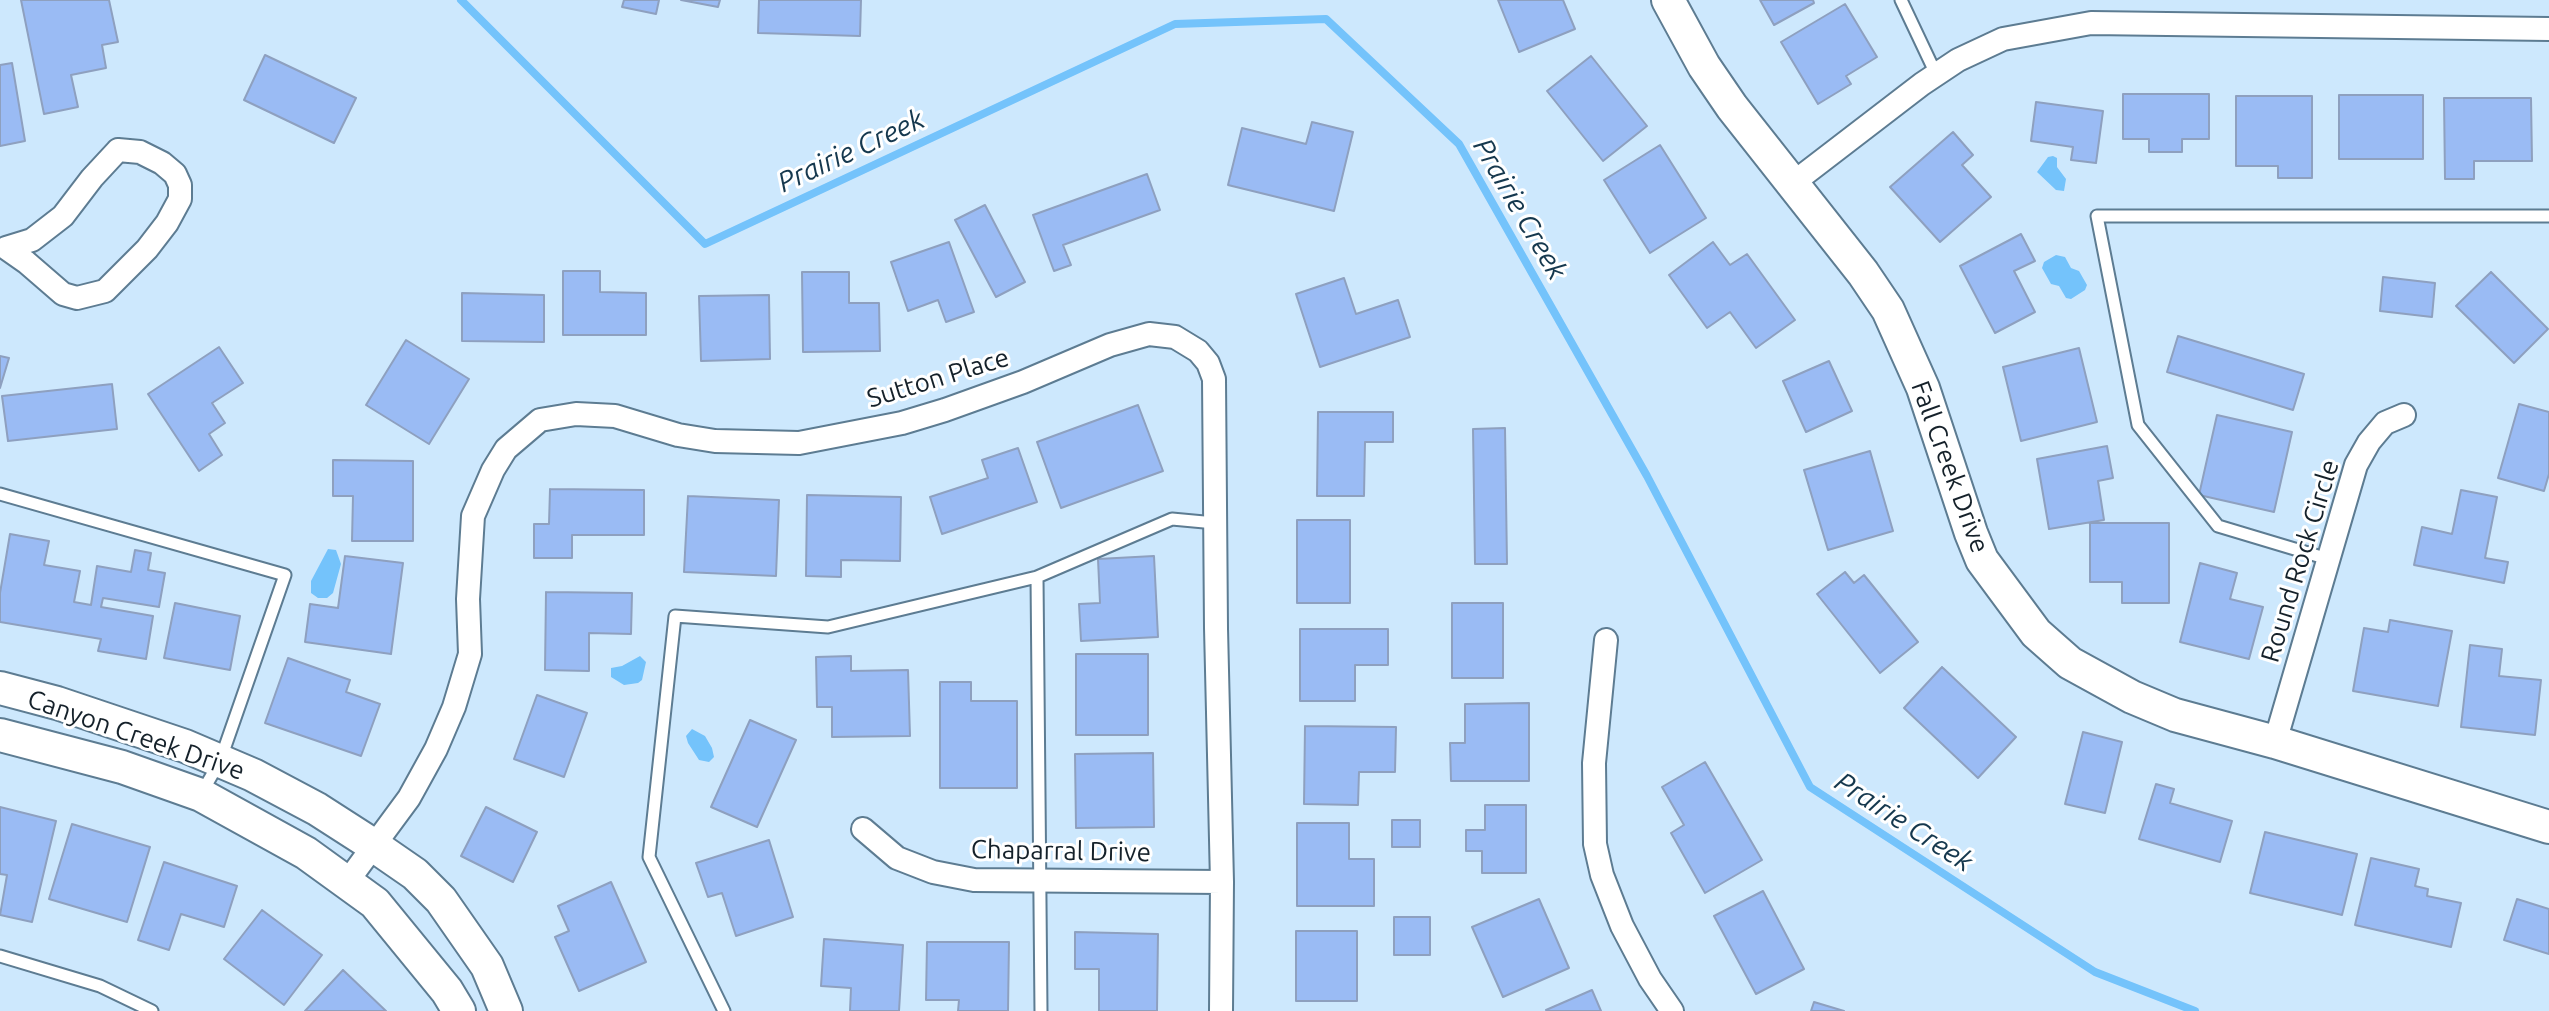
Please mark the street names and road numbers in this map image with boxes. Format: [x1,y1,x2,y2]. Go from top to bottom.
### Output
street label: Sutton Place [863,342,1013,414]
street label: Fall Creek Drive [1904,377,1996,557]
street label: Round Rock Circle [2254,456,2346,666]
street label: Canyon Creek Drive [23,683,249,787]
street label: Chaparral Drive [971,834,1151,868]

